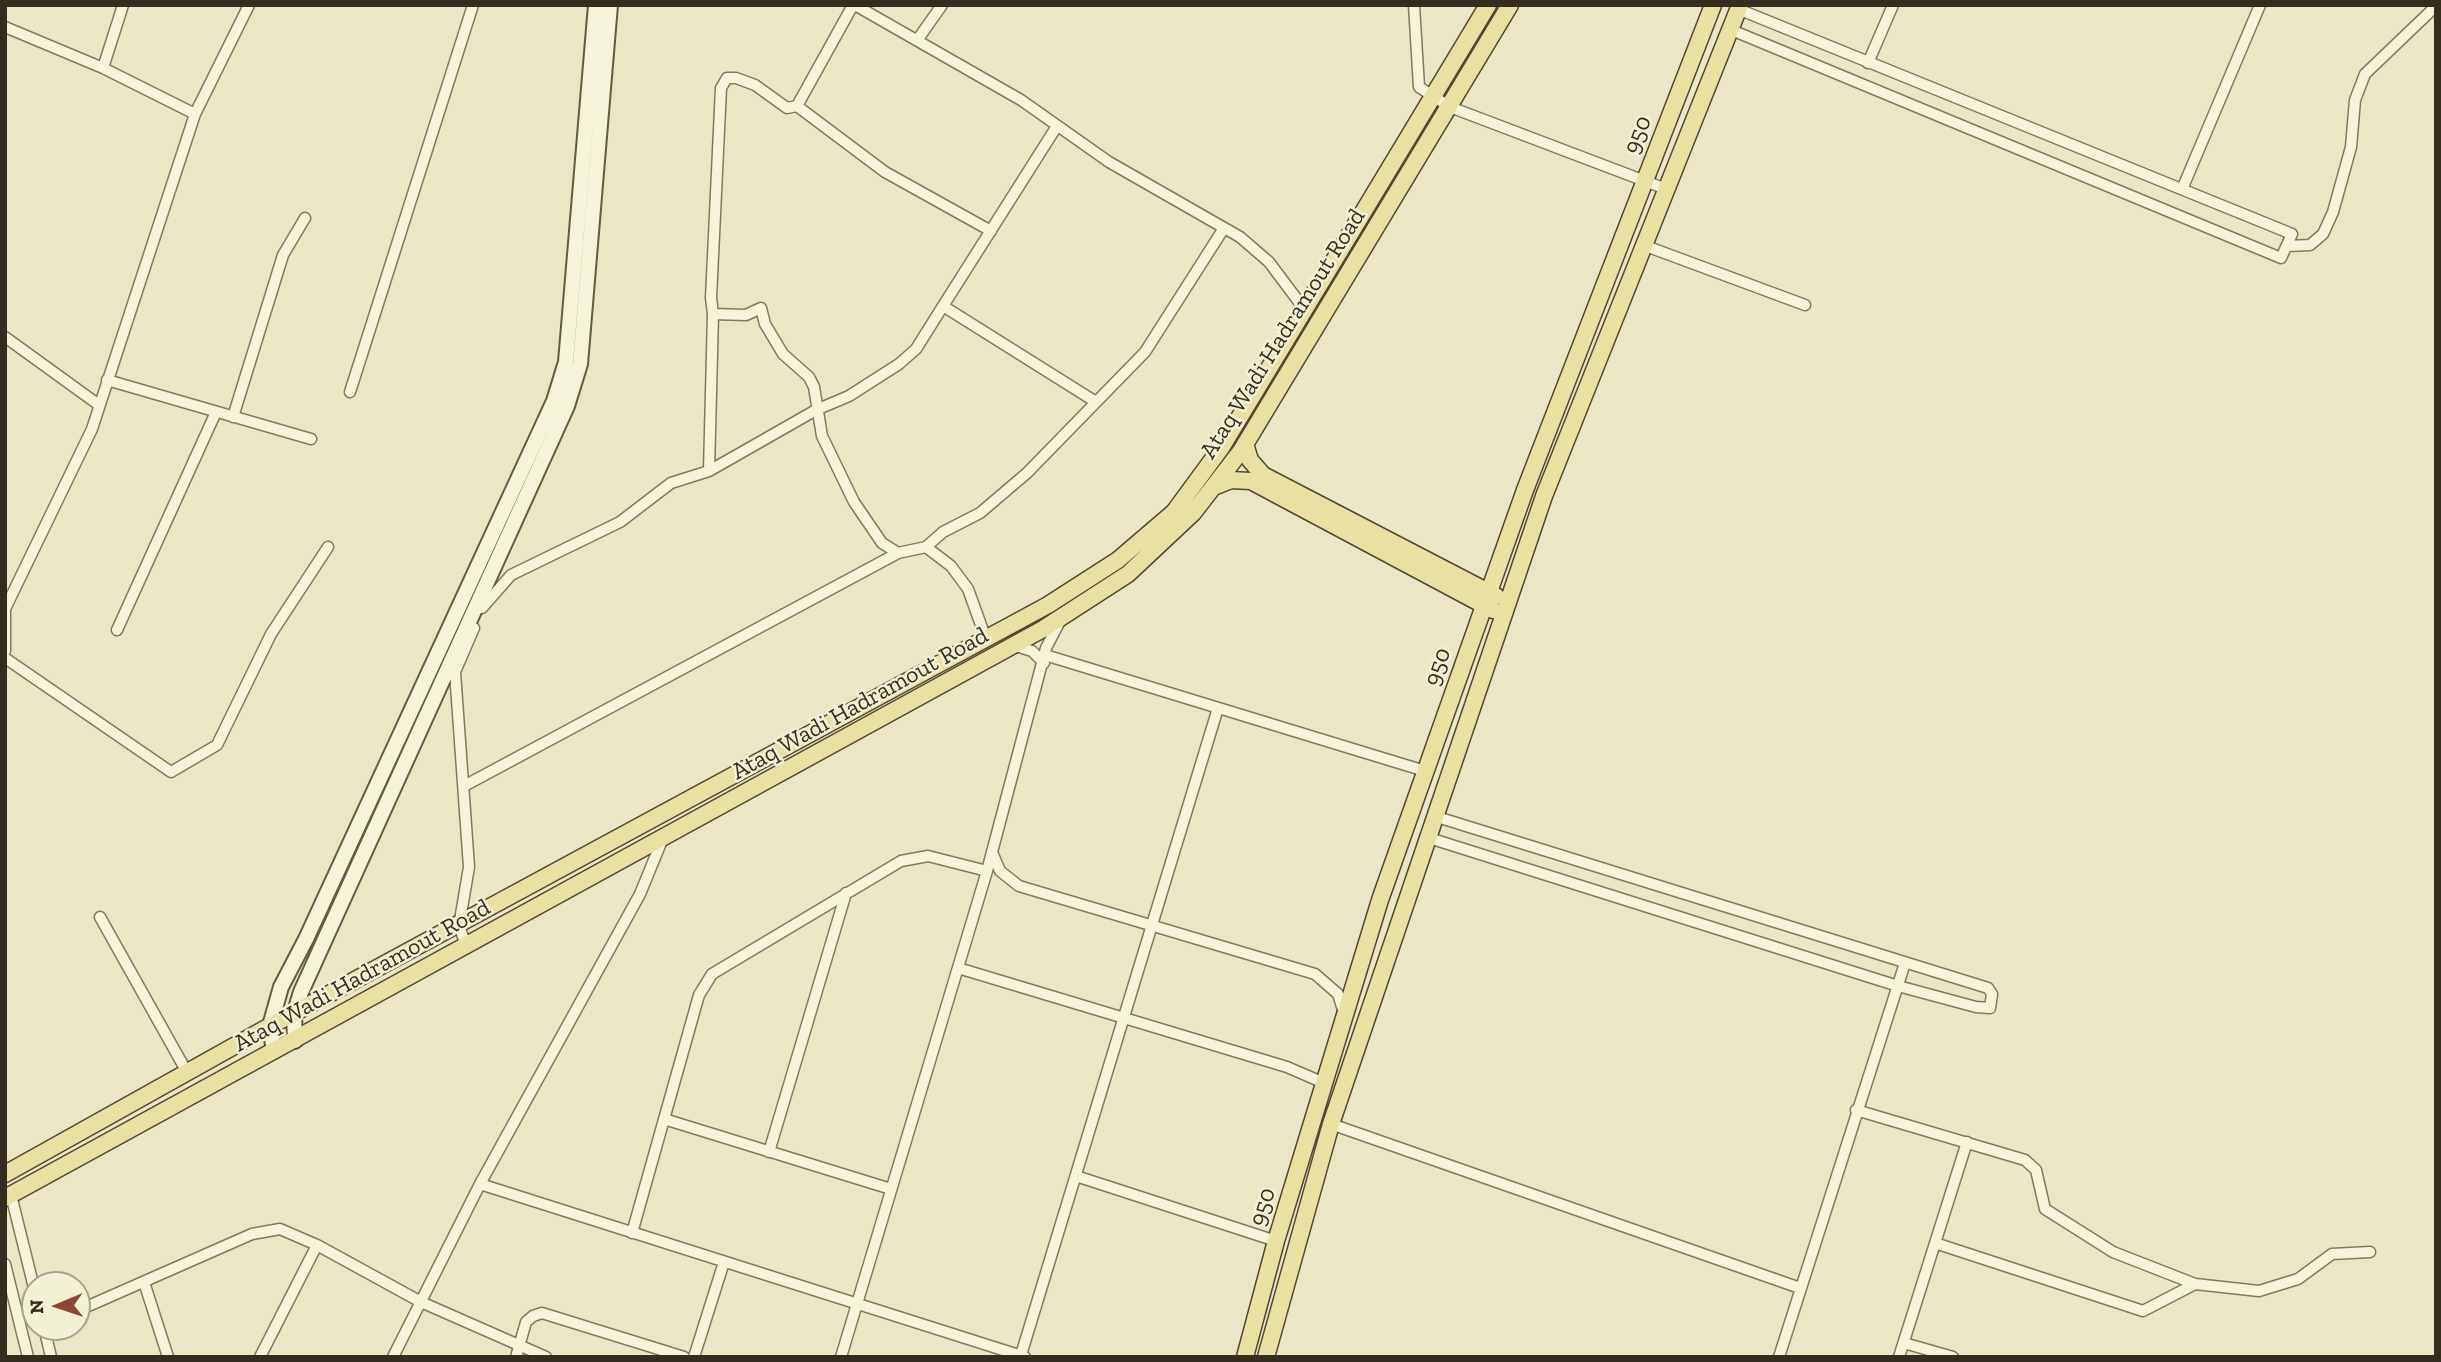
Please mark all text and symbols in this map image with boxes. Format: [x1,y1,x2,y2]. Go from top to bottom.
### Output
street label: 950 [1618,112,1658,158]
street label: Ataq Wadi Hadramout Road [1194,204,1372,464]
street label: Ataq Wadi Hadramout Road [727,621,993,787]
street label: 950 [1418,644,1458,690]
street label: Ataq Wadi Hadramout Road [229,893,495,1059]
street label: 950 [1244,1184,1282,1230]
north arrow [21,1271,91,1341]
text: N [25,1299,48,1314]

